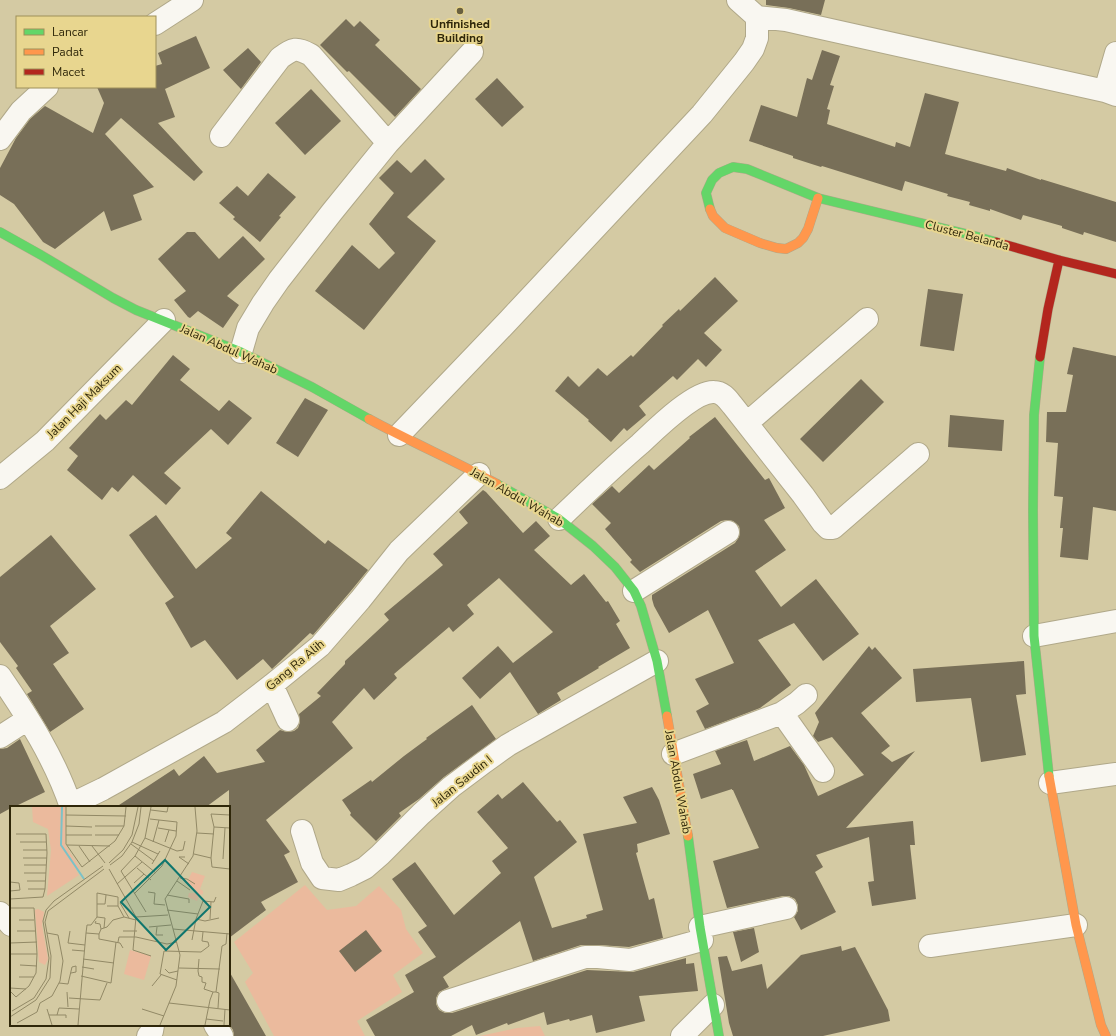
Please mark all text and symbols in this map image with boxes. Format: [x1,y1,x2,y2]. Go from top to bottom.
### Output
marker: Unfinished Building [455,6,465,16]
legend [16,16,156,88]
place label: Unfinished Building [430,16,490,46]
text: Lancar [52,24,89,40]
text: Padat [52,44,84,60]
text: Macet [52,64,85,80]
street label: Cluster Belanda [923,216,1011,254]
street label: Jalan Abdul Wahab [177,320,280,378]
street label: Jalan Haji Maksum [42,360,125,443]
street label: Jalan Abdul Wahab [467,463,567,530]
street label: Gang Ra Alih [263,636,327,694]
street label: Jalan Abdul Wahab [661,728,695,835]
street label: Jalan Saudin I [428,752,496,811]
inset map [10,806,230,1026]

